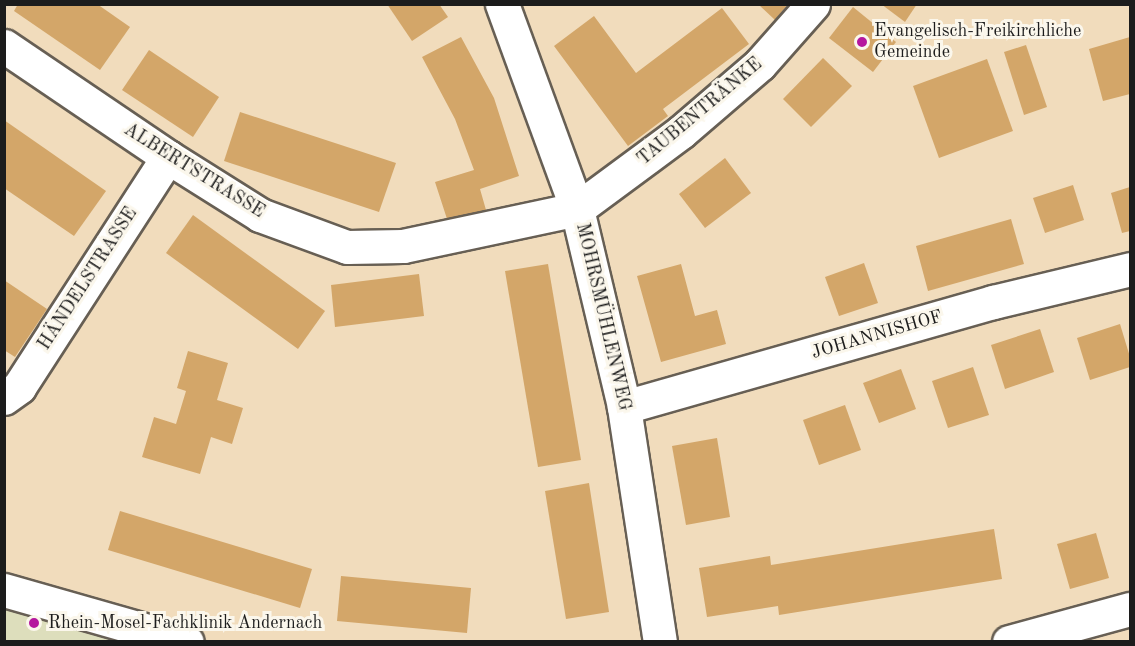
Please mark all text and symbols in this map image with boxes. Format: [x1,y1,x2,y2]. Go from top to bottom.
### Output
place label: Evangelisch-Freikirchliche Gemeinde [874,21,1081,63]
marker: Evangelisch-Freikirchliche Gemeinde [855,35,869,49]
street label: TAUBENTRÄNKE [633,54,767,170]
street label: ALBERTSTRASSE [120,119,268,223]
street label: HÄNDELSTRASSE [34,204,142,354]
street label: MOHRSMÜHLENWEG [571,221,635,413]
street label: JOHANNISHOF [809,306,945,364]
place label: Rhein-Mosel-Fachklinik Andernach [48,612,322,634]
marker: Rhein-Mosel-Fachklinik Andernach [25,614,43,632]

